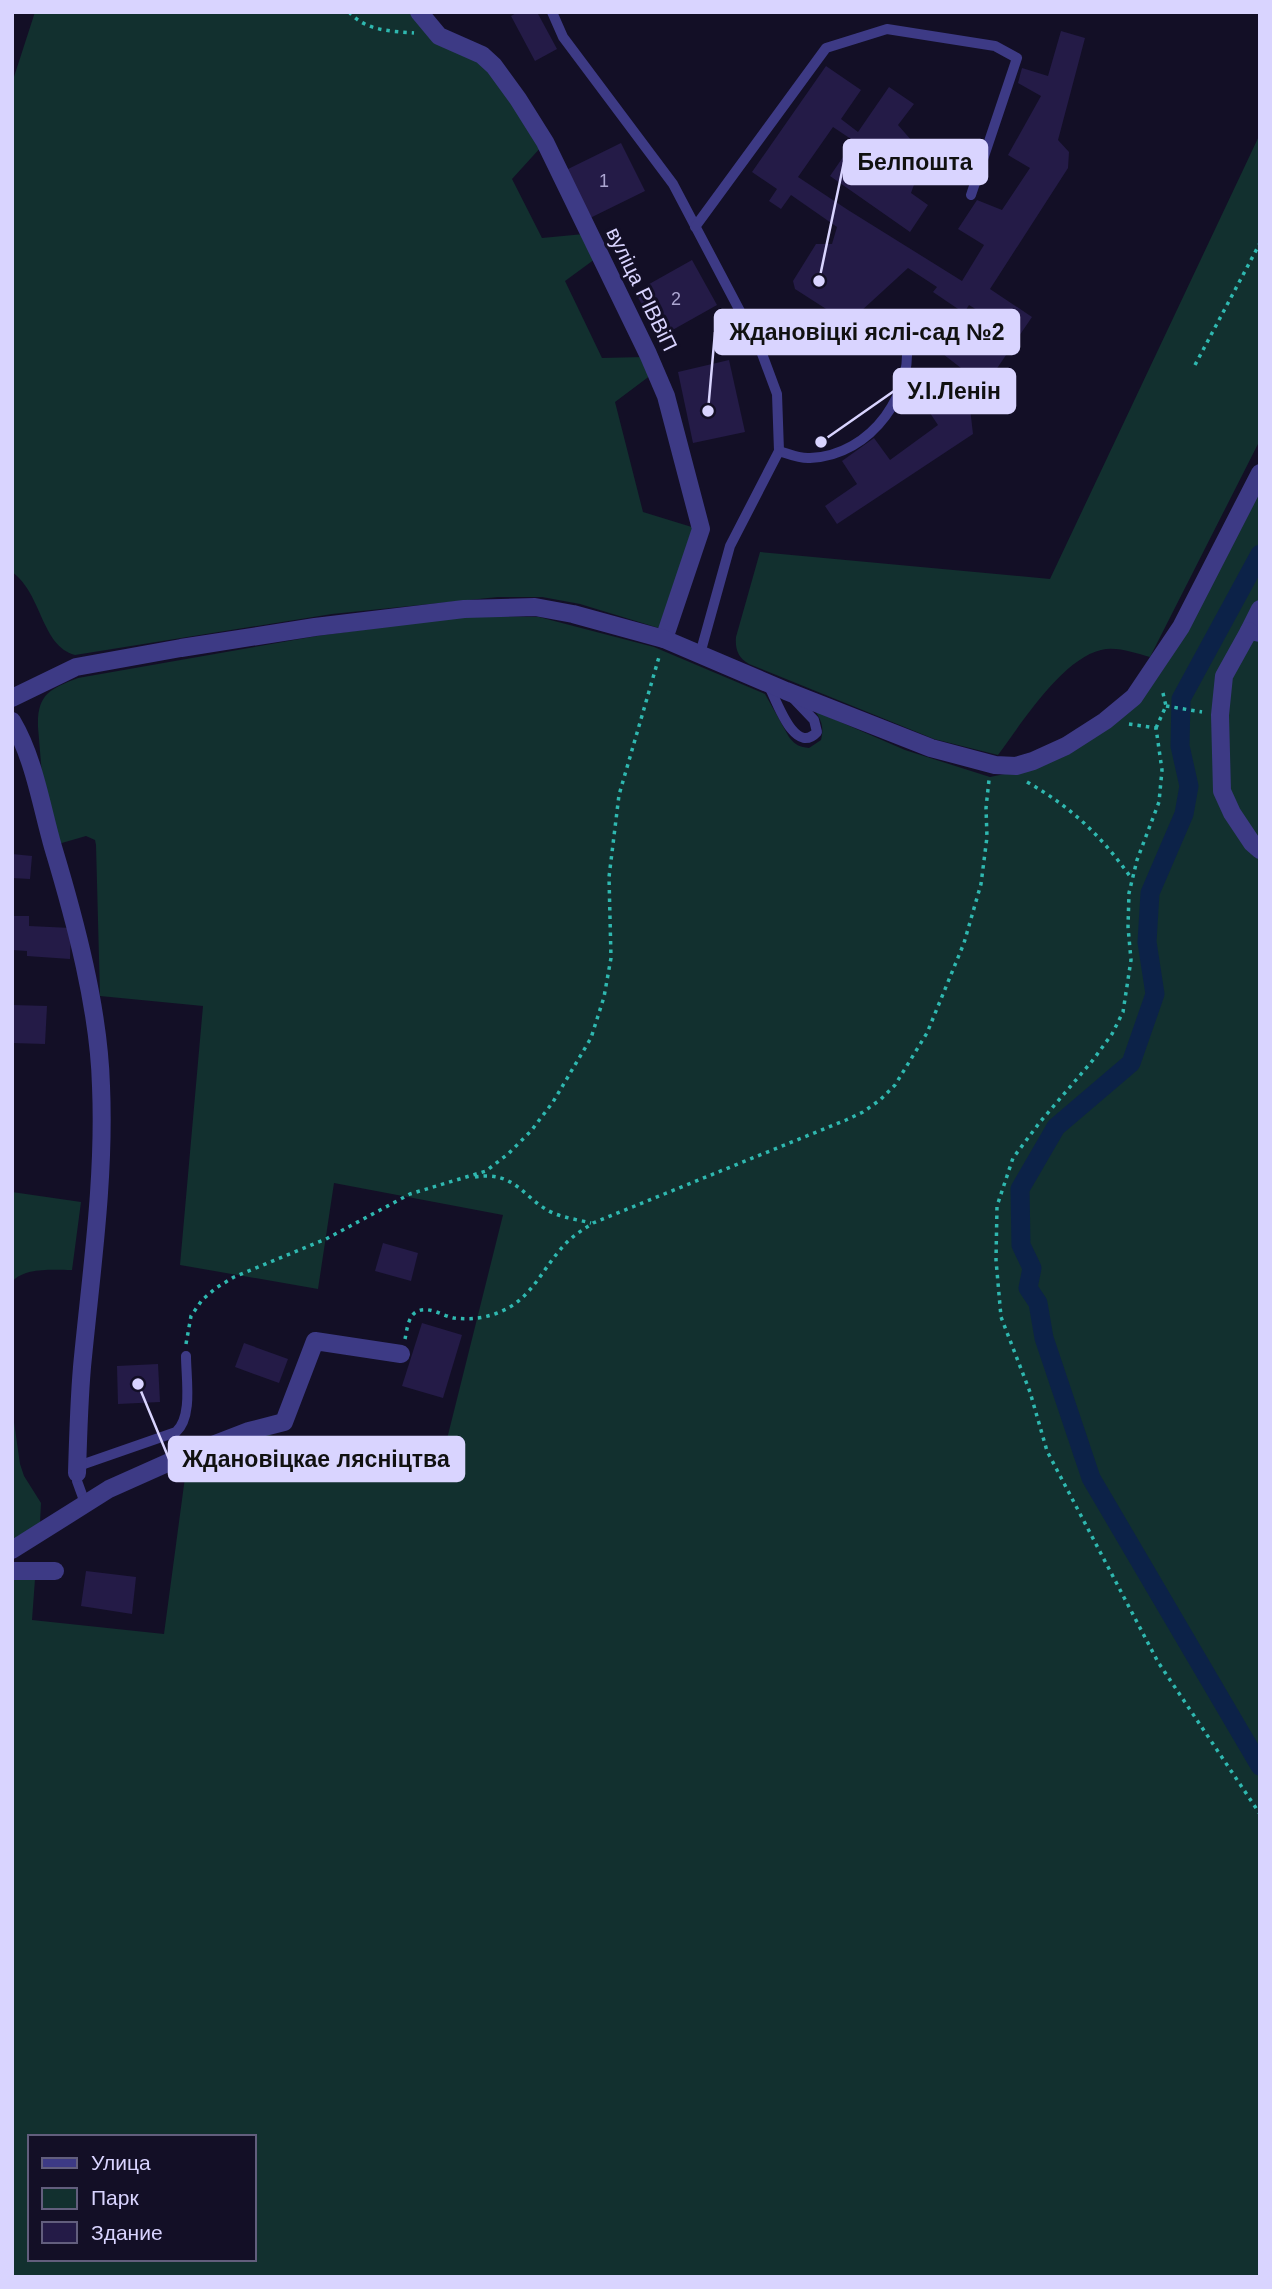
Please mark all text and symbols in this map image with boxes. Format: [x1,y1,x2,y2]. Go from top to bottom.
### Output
callout: Белпошта [844,140,987,184]
text: Белпошта [857,149,973,175]
house number: 1 [599,171,609,191]
street label: вуліца РІВВіП [602,223,682,355]
house number: 2 [671,289,681,309]
callout: Ждановіцкі яслі-сад №2 [715,310,1019,354]
text: Ждановіцкі яслі-сад №2 [728,319,1005,345]
callout: У.І.Ленін [894,369,1015,413]
text: У.І.Ленін [907,378,1001,404]
callout: Ждановіцкае лясніцтва [169,1437,464,1481]
text: Ждановіцкае лясніцтва [181,1446,450,1472]
legend [28,2135,256,2261]
text: Улица [91,2151,151,2174]
text: Парк [91,2186,139,2209]
text: Здание [91,2221,163,2244]

